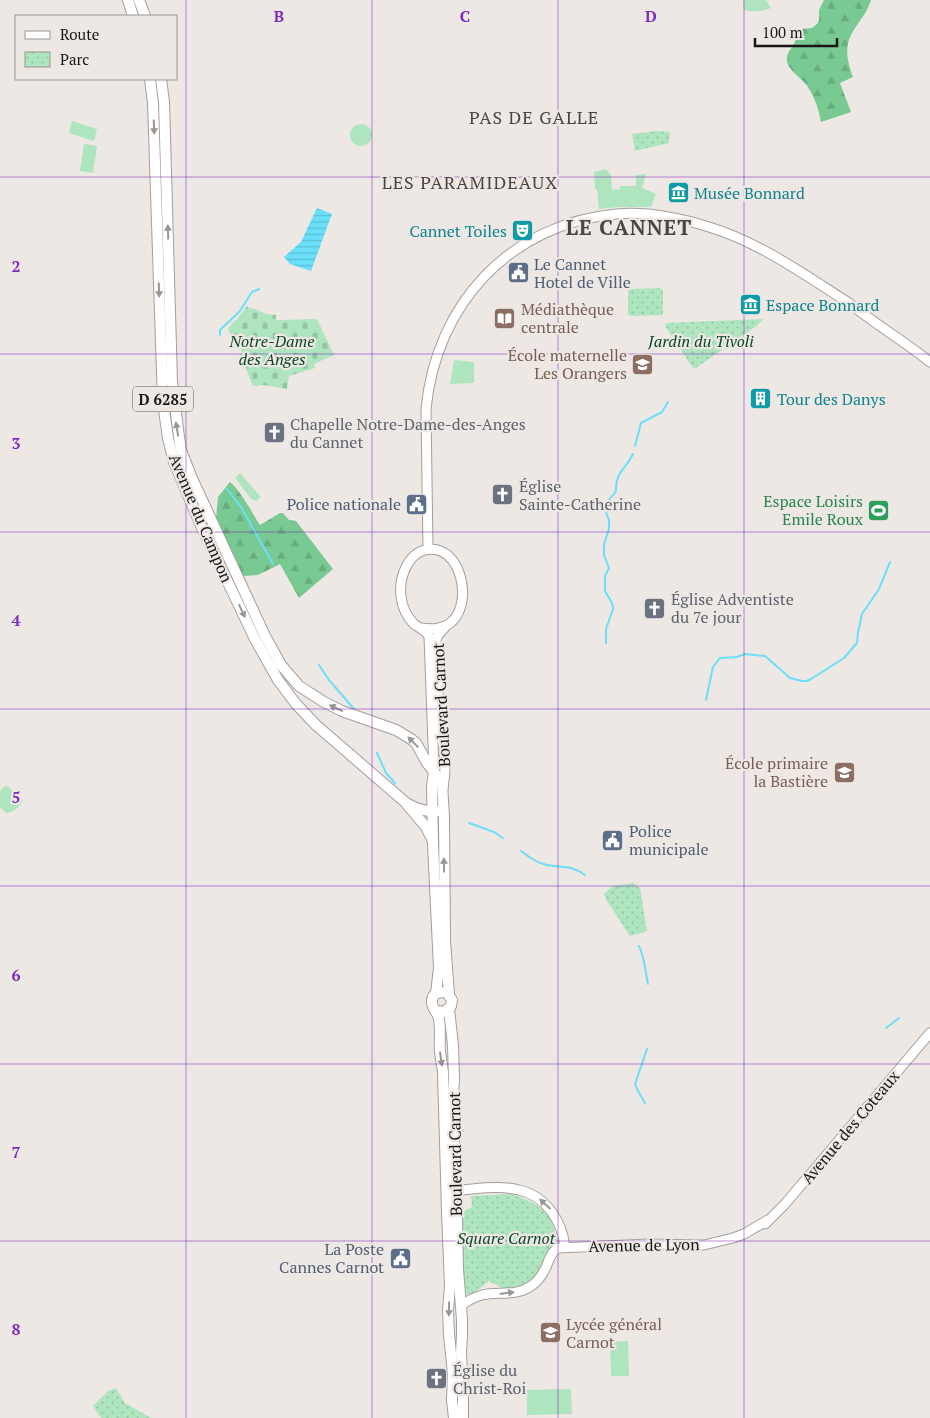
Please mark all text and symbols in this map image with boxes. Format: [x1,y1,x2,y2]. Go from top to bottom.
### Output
text: B [274,5,284,27]
text: C [460,5,470,27]
text: D [645,5,657,27]
legend [15,15,178,80]
scale bar [755,15,838,47]
text: 100 m [762,22,803,42]
text: Route [60,24,99,44]
text: Parc [60,49,89,69]
district label: PAS DE GALLE [469,105,599,129]
one-way arrow [150,119,158,135]
district label: LES PARAMIDEAUX [382,170,558,194]
museum icon: Musée Bonnard [666,181,690,205]
place label: Musée Bonnard [694,182,805,204]
district label: LE CANNET [566,213,692,241]
theatre icon: Cannet Toiles [511,219,535,243]
place label: Cannet Toiles [409,220,507,242]
one-way arrow [164,224,172,240]
place label: Le Cannet Hotel de Ville [534,253,631,293]
text: 2 [11,255,21,277]
public building icon: Le Cannet Hotel de Ville [506,261,530,285]
one-way arrow [156,282,164,298]
museum icon: Espace Bonnard [738,293,762,317]
place label: Espace Bonnard [766,294,879,316]
place label: Médiathèque centrale [521,298,614,338]
library icon: Médiathèque centrale [493,306,517,330]
park label: Notre-Dame des Anges [228,330,315,370]
park label: Jardin du Tivoli [647,330,754,352]
place label: École maternelle Les Orangers [508,344,627,384]
school or university icon: École maternelle Les Orangers [631,352,655,376]
road number: D 6285 [133,386,193,412]
building icon: Tour des Danys [749,387,773,411]
place label: Tour des Danys [777,388,886,410]
place label: Chapelle Notre-Dame-des-Anges du Cannet [290,413,526,453]
one-way arrow [173,421,181,437]
church icon: Chapelle Notre-Dame-des-Anges du Cannet [262,421,286,445]
text: 3 [11,432,21,454]
street label: Avenue du Campon [164,450,238,586]
place label: Église Sainte-Catherine [519,475,641,515]
church icon: Église Sainte-Catherine [491,483,515,507]
place label: Espace Loisirs Emile Roux [763,490,864,530]
public building icon: Police nationale [405,492,429,516]
place label: Police nationale [287,493,401,515]
sports icon: Espace Loisirs Emile Roux [867,498,891,522]
place label: Église Adventiste du 7e jour [671,588,794,628]
church icon: Église Adventiste du 7e jour [643,596,667,620]
one-way arrow [238,604,246,618]
text: 4 [11,609,21,631]
street label: Boulevard Carnot [427,642,455,768]
one-way arrow [329,704,343,712]
one-way arrow [407,737,419,749]
place label: École primaire la Bastière [725,752,828,792]
school or university icon: École primaire la Bastière [832,760,856,784]
text: 5 [11,786,21,808]
place label: Police municipale [629,820,709,860]
public building icon: Police municipale [601,828,625,852]
one-way arrow [440,857,448,873]
text: 6 [11,964,21,986]
one-way arrow [438,1051,446,1067]
street label: Avenue des Coteaux [796,1065,905,1189]
street label: Boulevard Carnot [443,1092,467,1216]
text: 7 [11,1141,21,1163]
one-way arrow [538,1199,551,1210]
park label: Square Carnot [457,1227,556,1249]
street label: Avenue de Lyon [588,1233,700,1257]
place label: La Poste Cannes Carnot [279,1238,384,1278]
public building icon: La Poste Cannes Carnot [388,1246,412,1270]
one-way arrow [499,1289,515,1297]
one-way arrow [445,1301,453,1317]
place label: Lycée général Carnot [566,1313,662,1353]
text: 8 [11,1318,21,1340]
school or university icon: Lycée général Carnot [538,1321,562,1345]
place label: Église du Christ-Roi [453,1359,526,1399]
church icon: Église du Christ-Roi [425,1367,449,1391]

